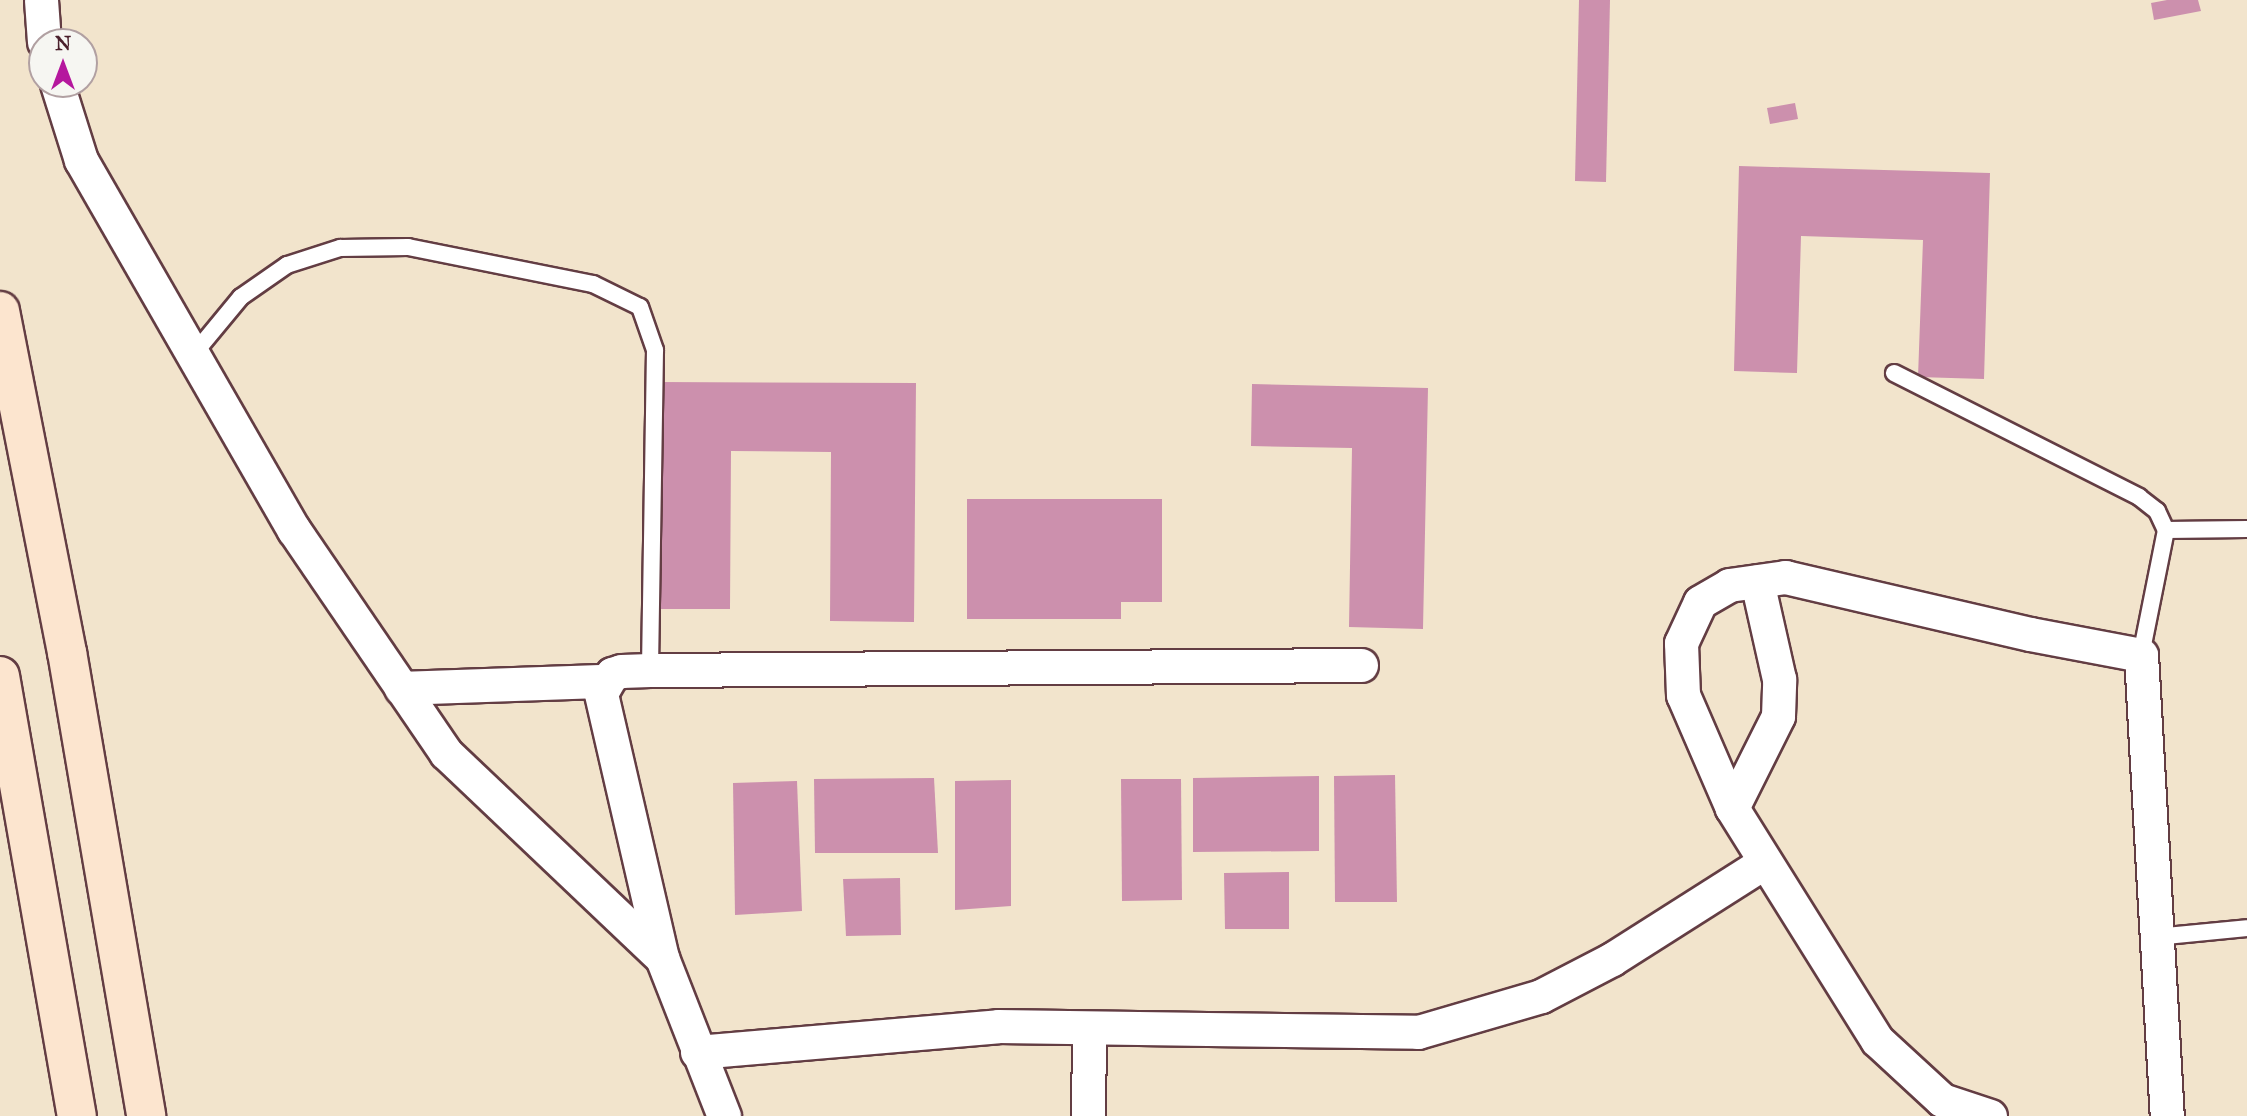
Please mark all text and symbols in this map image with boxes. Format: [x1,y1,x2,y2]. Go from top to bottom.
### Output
north arrow [28,28,98,98]
text: N [55,32,71,55]

